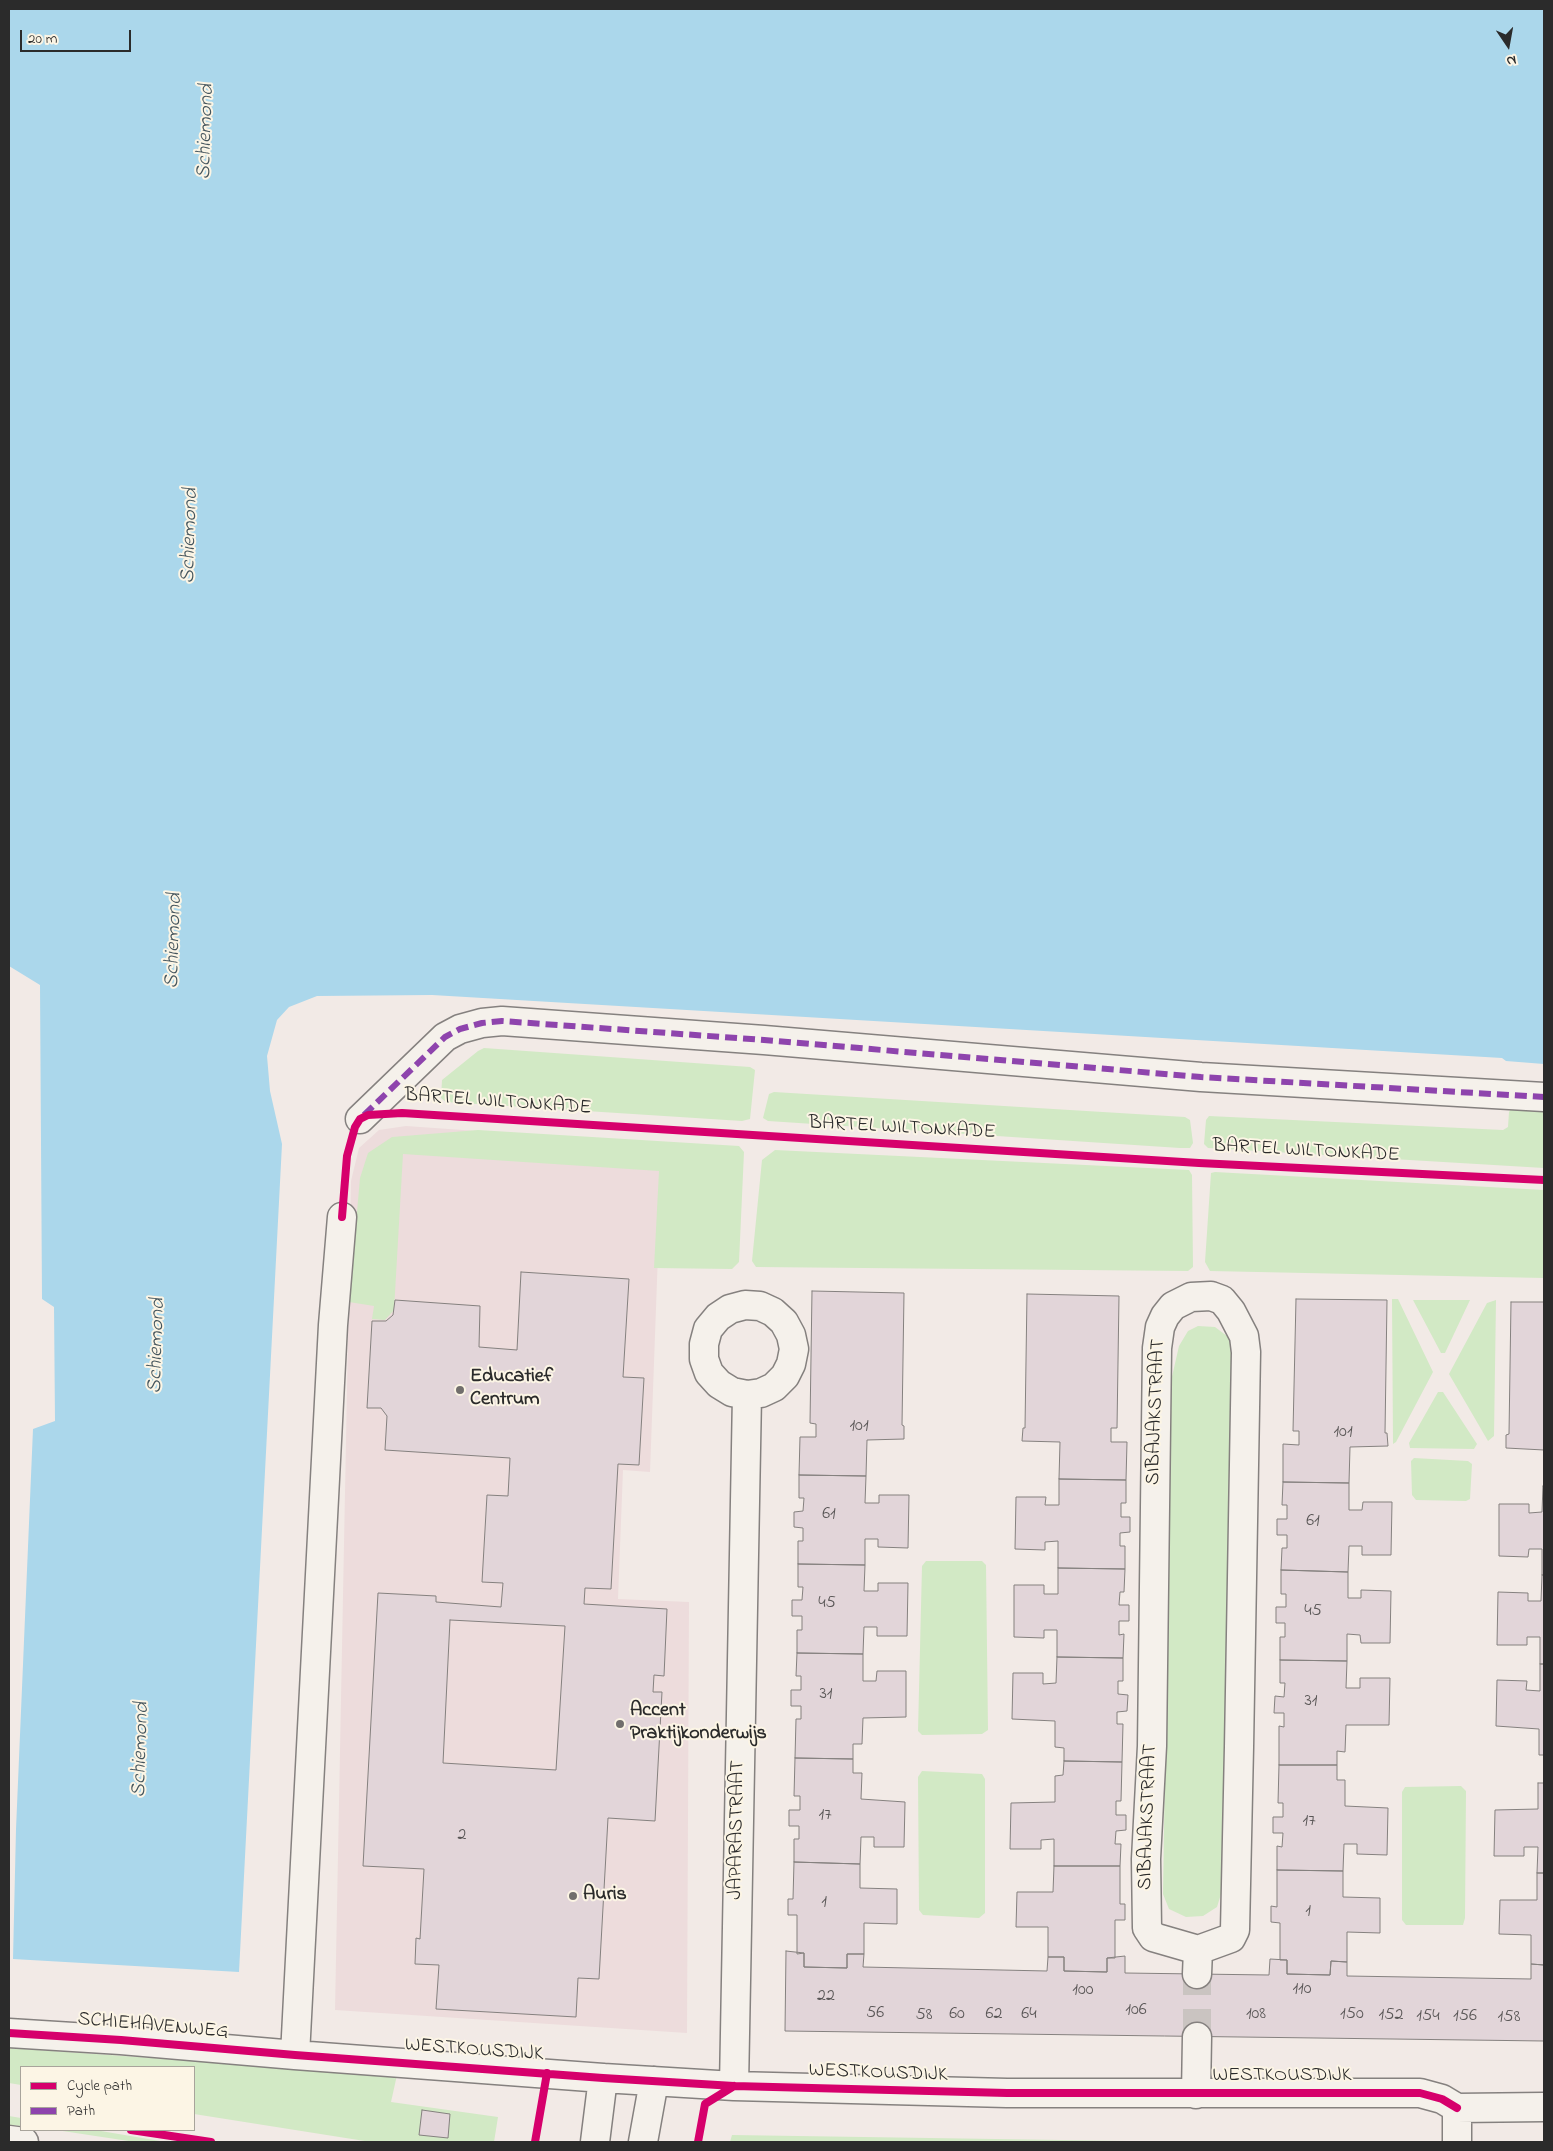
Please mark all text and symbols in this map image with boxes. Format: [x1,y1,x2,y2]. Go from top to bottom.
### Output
scale bar [22,20,134,52]
north arrow [1483,20,1533,70]
text: 20 m [28,28,57,50]
text: N [1504,49,1518,71]
water label: Schiemond [193,84,221,180]
water label: Schiemond [177,488,205,584]
water label: Schiemond [161,893,189,989]
street label: BARTEL WILTONKADE [404,1084,592,1122]
street label: BARTEL WILTONKADE [808,1112,996,1146]
street label: BARTEL WILTONKADE [1212,1135,1400,1169]
water label: Schiemond [144,1298,172,1394]
street label: SIBAJAKSTRAAT [1142,1338,1172,1486]
place label: Educatief Centrum [470,1366,553,1413]
marker: Educatief Centrum [454,1384,466,1396]
house number: 101 [849,1416,869,1438]
house number: 101 [1333,1422,1353,1444]
house number: 61 [822,1504,836,1526]
house number: 61 [1306,1511,1320,1533]
house number: 45 [818,1593,836,1615]
house number: 45 [1304,1601,1322,1623]
house number: 31 [819,1684,833,1706]
house number: 31 [1304,1691,1318,1713]
place label: Accent Praktijkonderwijs [630,1700,767,1747]
water label: Schiemond [128,1702,156,1798]
marker: Accent Praktijkonderwijs [614,1718,626,1730]
street label: SIBAJAKSTRAAT [1134,1743,1164,1891]
street label: JAPARASTRAAT [725,1760,751,1900]
house number: 17 [818,1805,832,1827]
house number: 17 [1302,1811,1316,1833]
house number: 2 [458,1825,466,1847]
place label: Auris [583,1884,627,1908]
marker: Auris [567,1890,579,1902]
house number: 1 [821,1892,827,1914]
house number: 1 [1305,1901,1311,1923]
house number: 110 [1292,1979,1312,2001]
house number: 100 [1072,1980,1094,2002]
house number: 22 [817,1986,835,2008]
house number: 106 [1125,2000,1147,2022]
house number: 56 [866,2003,884,2025]
house number: 60 [949,2004,965,2026]
house number: 62 [986,2004,1002,2026]
house number: 64 [1021,2004,1037,2026]
house number: 108 [1246,2004,1266,2026]
house number: 150 [1340,2004,1364,2026]
house number: 58 [915,2005,933,2027]
house number: 152 [1379,2005,1403,2027]
house number: 154 [1416,2006,1440,2028]
house number: 156 [1453,2006,1477,2028]
house number: 158 [1498,2007,1520,2029]
street label: SCHIEHAVENWEG [77,2008,229,2046]
street label: WESTKOUSDIJK [404,2034,544,2068]
street label: WESTKOUSDIJK [808,2060,948,2088]
street label: WESTKOUSDIJK [1212,2065,1352,2089]
legend [20,2066,195,2131]
text: Cycle path [67,2075,132,2097]
text: Path [67,2100,95,2122]

